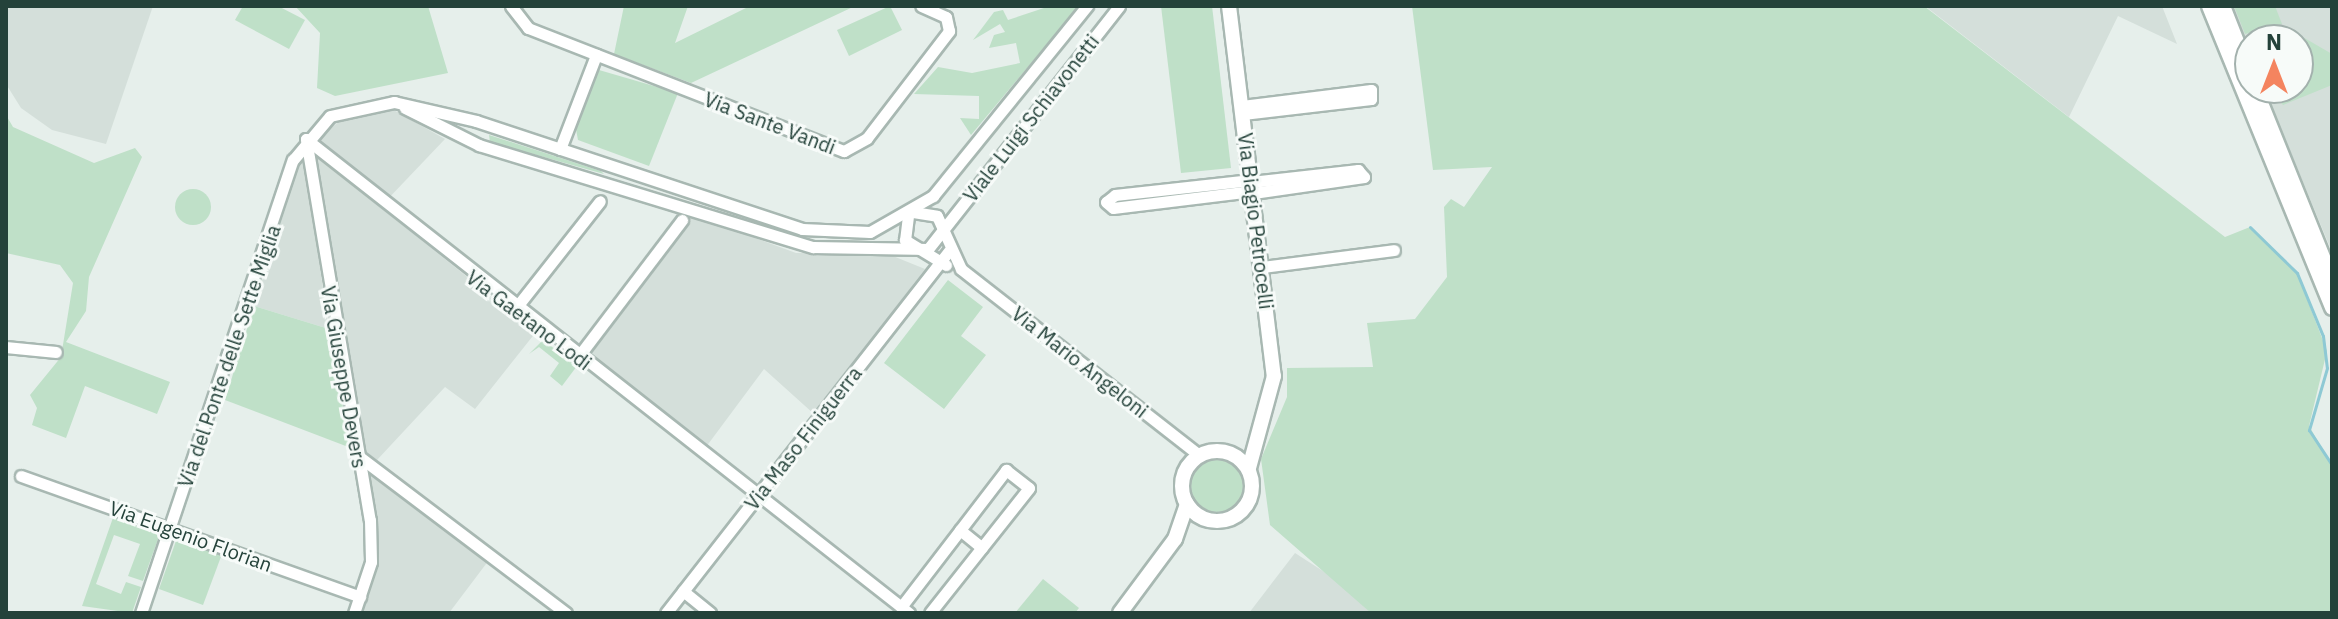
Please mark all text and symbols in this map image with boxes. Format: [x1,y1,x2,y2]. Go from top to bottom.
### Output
north arrow [2234,24,2314,104]
text: N [2266,27,2282,56]
street label: Viale Luigi Schiavonetti [958,29,1104,207]
street label: Via Sante Vandi [701,87,839,159]
street label: Via Biagio Petrocelli [1233,131,1279,311]
street label: Via del Ponte delle Sette Miglia [173,221,285,491]
street label: Via Gaetano Lodi [462,265,596,375]
street label: Via Giuseppe Devers [316,284,372,470]
street label: Via Mario Angeloni [1007,301,1153,423]
street label: Via Maso Finiguerra [739,361,867,515]
street label: Via Eugenio Florian [106,495,276,577]

